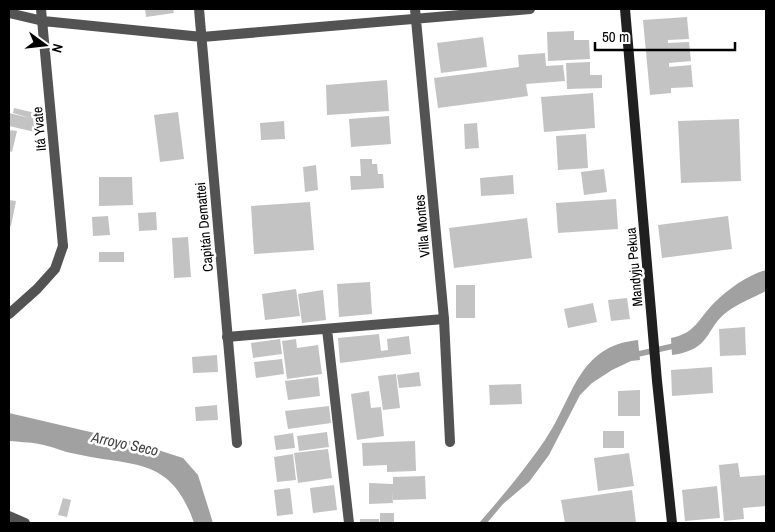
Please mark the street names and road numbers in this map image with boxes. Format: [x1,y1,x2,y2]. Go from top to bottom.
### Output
street label: Itá Yvate [28,106,50,152]
street label: Capitán Demattei [191,181,217,273]
street label: Villa Montes [410,194,434,258]
street label: Mandyju Pekua [622,226,646,307]

